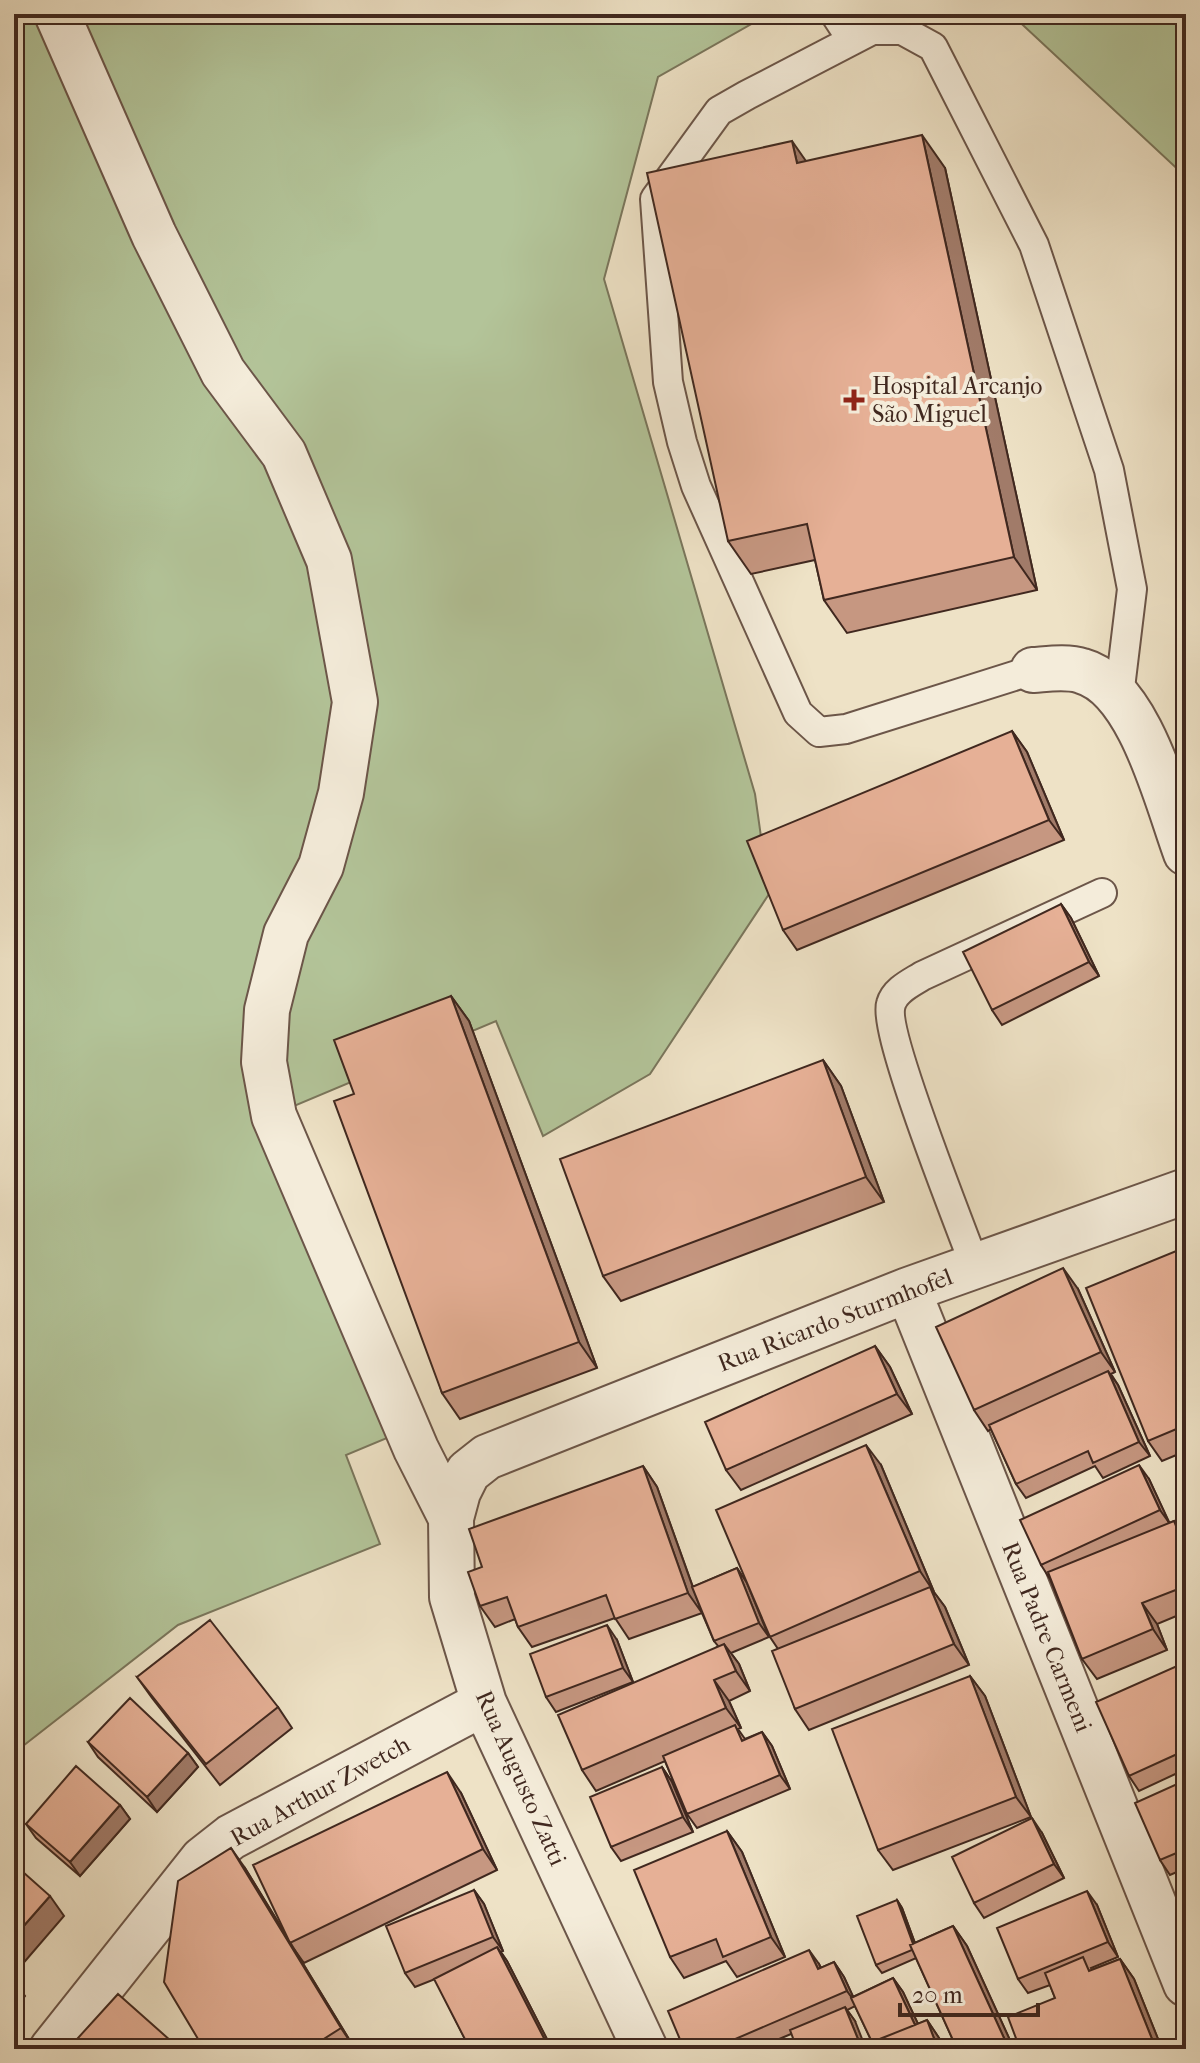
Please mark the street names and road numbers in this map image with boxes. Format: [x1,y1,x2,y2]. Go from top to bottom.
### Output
street label: Rua Ricardo Sturmhofel [714,1262,957,1378]
street label: Rua Padre Carmeni [996,1538,1098,1736]
street label: Rua Augusto Zatti [470,1686,572,1870]
street label: Rua Arthur Zwetch [225,1730,415,1852]

